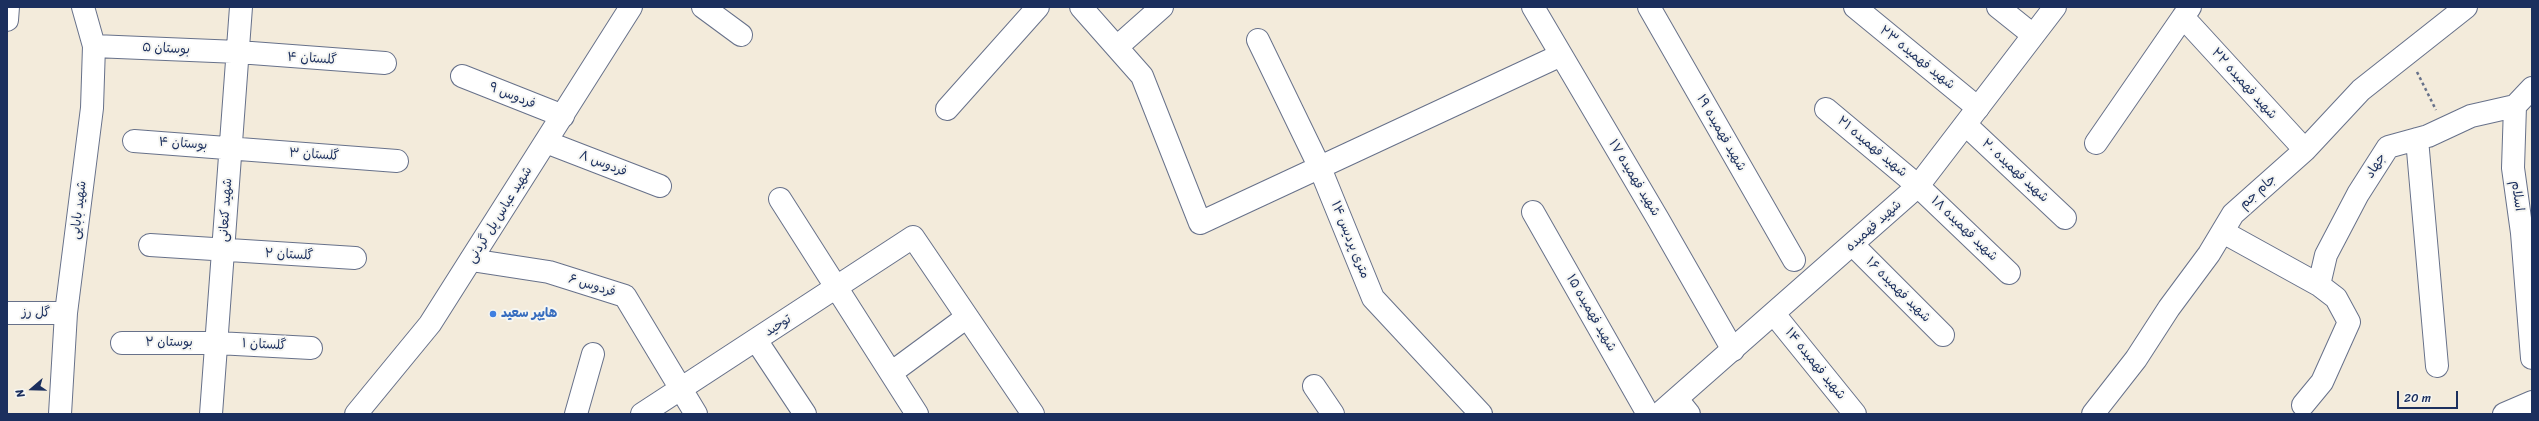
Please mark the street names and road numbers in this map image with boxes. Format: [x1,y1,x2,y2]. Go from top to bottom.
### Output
street label: شهید فهمیده ۲۳ [1876,23,1958,93]
street label: بوستان ۵ [142,40,190,58]
street label: شهید فهمیده ۲۲ [2208,45,2280,123]
street label: گلستان ۴ [287,49,337,69]
street label: فردوس ۹ [486,80,538,112]
street label: شهید فهمیده ۱۹ [1693,92,1749,174]
street label: شهید فهمیده ۲۱ [1834,113,1910,181]
street label: بوستان ۴ [158,135,208,153]
street label: شهید فهمیده ۲۰ [1978,136,2052,206]
street label: شهید فهمیده ۱۷ [1605,137,1663,219]
street label: گلستان ۳ [288,145,340,165]
street label: فردوس ۸ [577,148,629,180]
street label: جهاد [2362,151,2390,181]
street label: شهید عباس پل گردنی [464,164,536,266]
street label: جام جم [2236,171,2280,213]
street label: شهید کنعانی [216,177,236,243]
street label: شهید بابایی [68,180,90,240]
street label: اسلام [2507,180,2527,212]
street label: شهید فهمیده ۱۸ [1927,193,2001,265]
street label: شهید فهمیده [1843,197,1905,255]
street label: ۱۴ متری پردیس [1327,199,1373,281]
street label: گلستان ۲ [264,246,314,264]
street label: شهید فهمیده ۱۶ [1862,254,1934,326]
street label: فردوس ۶ [567,271,617,301]
street label: شهید فهمیده ۱۵ [1563,272,1619,354]
street label: گل رز [22,305,50,321]
street label: توحید [762,312,794,340]
street label: شهید فهمیده ۱۴ [1781,325,1849,403]
street label: بوستان ۲ [145,335,193,351]
street label: گلستان ۱ [241,336,287,354]

